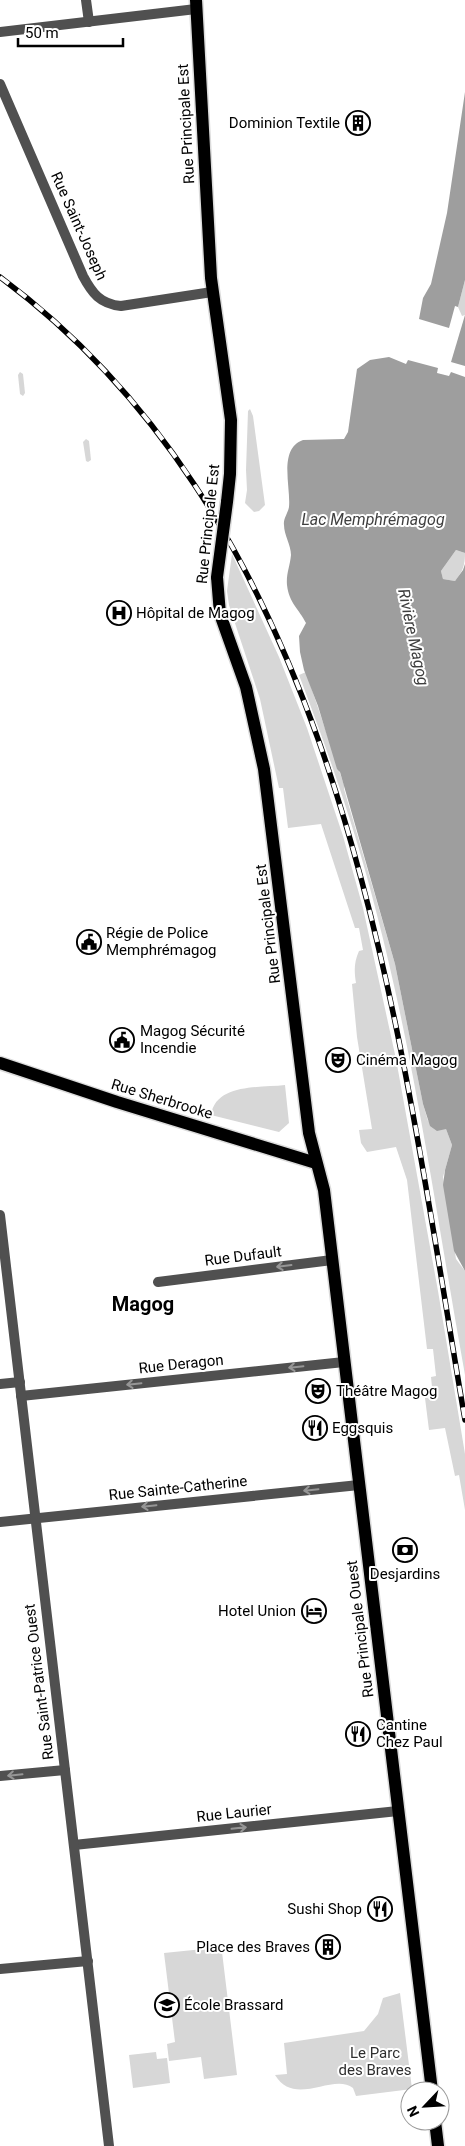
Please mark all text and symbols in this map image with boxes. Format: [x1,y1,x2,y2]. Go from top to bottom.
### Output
scale bar [18,15,122,47]
text: 50 m [25,24,59,42]
street label: Rue Principale Est [174,63,198,185]
building icon: Dominion Textile [345,110,371,136]
place label: Dominion Textile [229,114,340,132]
street label: Rue Saint-Joseph [47,169,111,283]
street label: Rue Principale Est [193,463,223,585]
water label: Lac Memphrémagog [301,510,445,529]
water label: Rivière Magog [394,587,433,687]
hospital icon: Hôpital de Magog [106,600,132,626]
place label: Hôpital de Magog [136,604,255,622]
street label: Rue Principale Est [252,863,284,985]
place label: Régie de Police Memphrémagog [106,924,217,959]
public building icon: Régie de Police Memphrémagog [76,929,102,955]
place label: Magog Sécurité Incendie [140,1022,245,1057]
public building icon: Magog Sécurité Incendie [109,1027,135,1053]
theatre icon: Cinéma Magog [325,1047,351,1073]
place label: Cinéma Magog [356,1051,457,1069]
street label: Rue Sherbrooke [109,1075,215,1123]
street label: Rue Dufault [203,1242,283,1270]
one-way arrow [276,1261,292,1271]
district label: Magog [112,1292,174,1316]
street label: Rue Deragon [138,1351,224,1377]
one-way arrow [288,1362,304,1372]
theatre icon: Théâtre Magog [305,1378,331,1404]
one-way arrow [127,1379,143,1389]
place label: Théâtre Magog [336,1382,438,1400]
restaurant icon: Eggsquis [302,1415,328,1441]
place label: Eggsquis [332,1419,393,1437]
street label: Rue Sainte-Catherine [108,1472,248,1504]
one-way arrow [303,1485,319,1494]
one-way arrow [141,1501,157,1511]
bank icon: Desjardins [392,1537,418,1563]
street label: Rue Principale Ouest [343,1559,377,1699]
place label: Desjardins [370,1565,440,1583]
hotel icon: Hotel Union [301,1598,327,1624]
place label: Hotel Union [218,1602,296,1620]
street label: Rue Saint-Patrice Ouest [20,1603,58,1761]
place label: Cantine Chez Paul [376,1716,443,1751]
restaurant icon: Cantine Chez Paul [345,1721,371,1747]
one-way arrow [7,1770,23,1780]
street label: Rue Laurier [196,1800,272,1826]
one-way arrow [231,1823,247,1833]
restaurant icon: Sushi Shop [367,1896,393,1922]
place label: Sushi Shop [287,1900,362,1918]
building icon: Place des Braves [315,1934,341,1960]
place label: Place des Braves [196,1938,310,1956]
school or university icon: École Brassard [154,1992,180,2018]
place label: École Brassard [184,1996,283,2014]
park label: Le Parc des Braves [339,2044,411,2079]
north arrow [400,2081,450,2131]
text: N [404,2104,423,2119]

